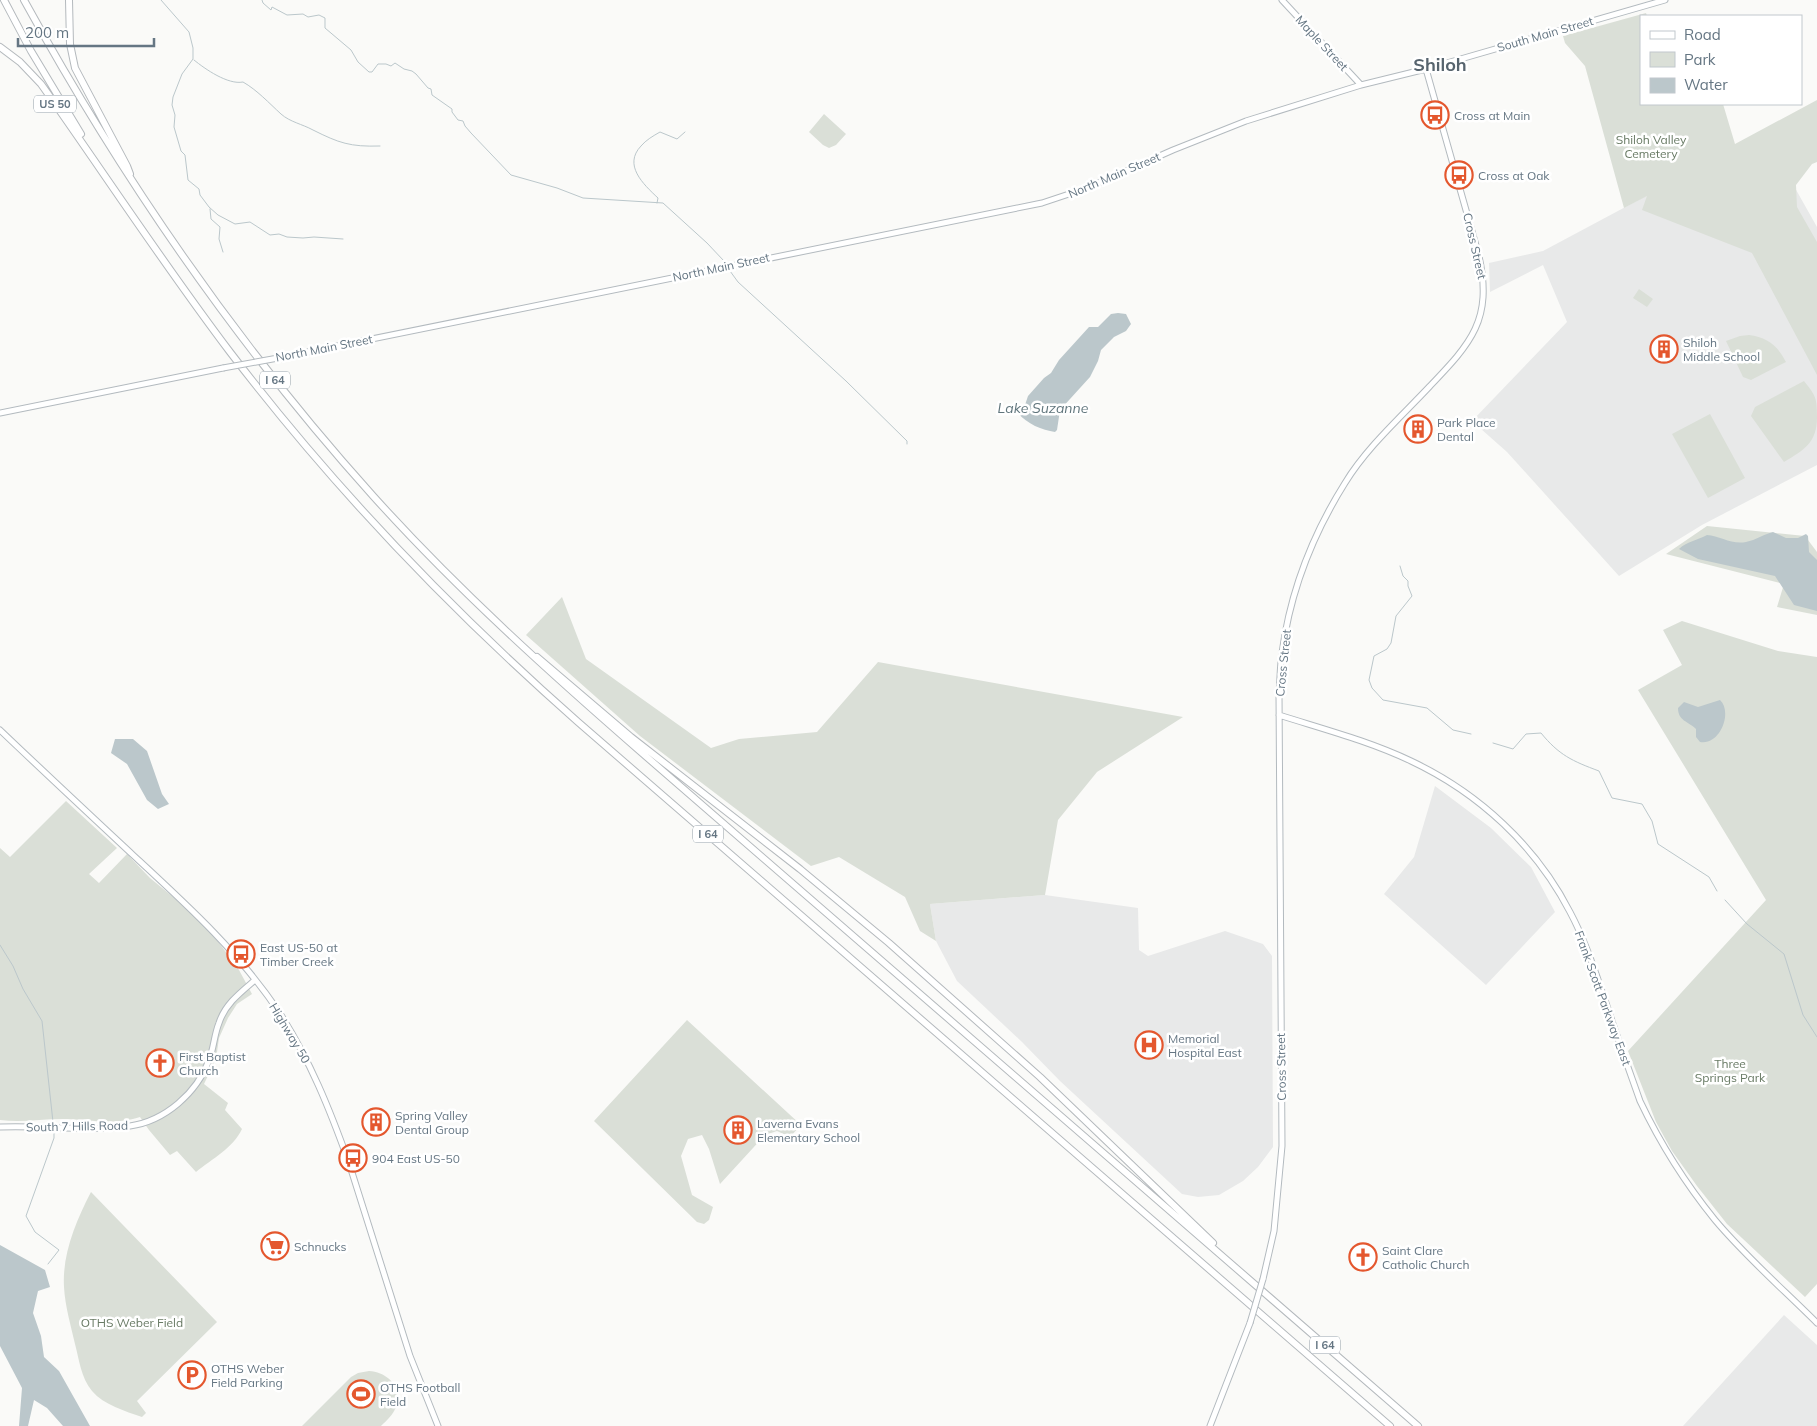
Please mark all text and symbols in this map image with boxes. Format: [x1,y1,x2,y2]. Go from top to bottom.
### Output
street label: Maple Street [1293,12,1351,74]
street label: South Main Street [1495,13,1595,55]
scale bar [18,15,154,47]
legend [1640,15,1802,105]
text: 200 m [25,23,69,42]
text: Road [1684,25,1721,44]
text: Park [1684,50,1716,69]
district label: Shiloh [1413,53,1467,76]
text: Water [1684,75,1728,94]
road number: US 50 [34,96,76,112]
bus stop icon: Cross at Main [1420,100,1450,130]
place label: Cross at Main [1454,108,1530,123]
park label: Shiloh Valley Cemetery [1616,132,1687,161]
street label: North Main Street [1066,149,1162,201]
bus stop icon: Cross at Oak [1444,160,1474,190]
place label: Cross at Oak [1478,168,1550,183]
street label: Cross Street [1460,211,1490,281]
street label: North Main Street [671,249,771,285]
street label: North Main Street [274,331,374,365]
building icon: Shiloh Middle School [1649,334,1679,364]
place label: Shiloh Middle School [1683,335,1760,364]
road number: I 64 [260,372,290,388]
water label: Lake Suzanne [998,399,1089,417]
building icon: Park Place Dental [1403,414,1433,444]
place label: Park Place Dental [1437,415,1496,444]
street label: Cross Street [1272,629,1294,697]
road number: I 64 [693,826,723,842]
street label: Frank Scott Parkway East [1572,929,1634,1067]
bus stop icon: East US-50 at Timber Creek [226,939,256,969]
place label: East US-50 at Timber Creek [260,940,338,969]
street label: Highway 50 [266,1000,314,1066]
hospital icon: Memorial Hospital East [1134,1030,1164,1060]
place label: Memorial Hospital East [1168,1031,1242,1060]
street label: Cross Street [1273,1033,1289,1101]
church icon: First Baptist Church [145,1048,175,1078]
place label: First Baptist Church [179,1049,246,1078]
park label: Three Springs Park [1695,1056,1766,1085]
building icon: Spring Valley Dental Group [361,1107,391,1137]
place label: Spring Valley Dental Group [395,1108,469,1137]
building icon: Laverna Evans Elementary School [723,1115,753,1145]
place label: Laverna Evans Elementary School [757,1116,860,1145]
street label: South 7 Hills Road [26,1118,128,1134]
bus stop icon: 904 East US-50 [338,1143,368,1173]
place label: 904 East US-50 [372,1151,460,1166]
supermarket icon: Schnucks [260,1231,290,1261]
place label: Schnucks [294,1239,346,1254]
church icon: Saint Clare Catholic Church [1348,1242,1378,1272]
place label: Saint Clare Catholic Church [1382,1243,1470,1272]
park label: OTHS Weber Field [81,1315,183,1330]
road number: I 64 [1310,1336,1340,1354]
parking icon: OTHS Weber Field Parking [177,1360,207,1390]
place label: OTHS Weber Field Parking [211,1361,285,1390]
sports icon: OTHS Football Field [346,1379,376,1409]
place label: OTHS Football Field [380,1380,460,1409]

